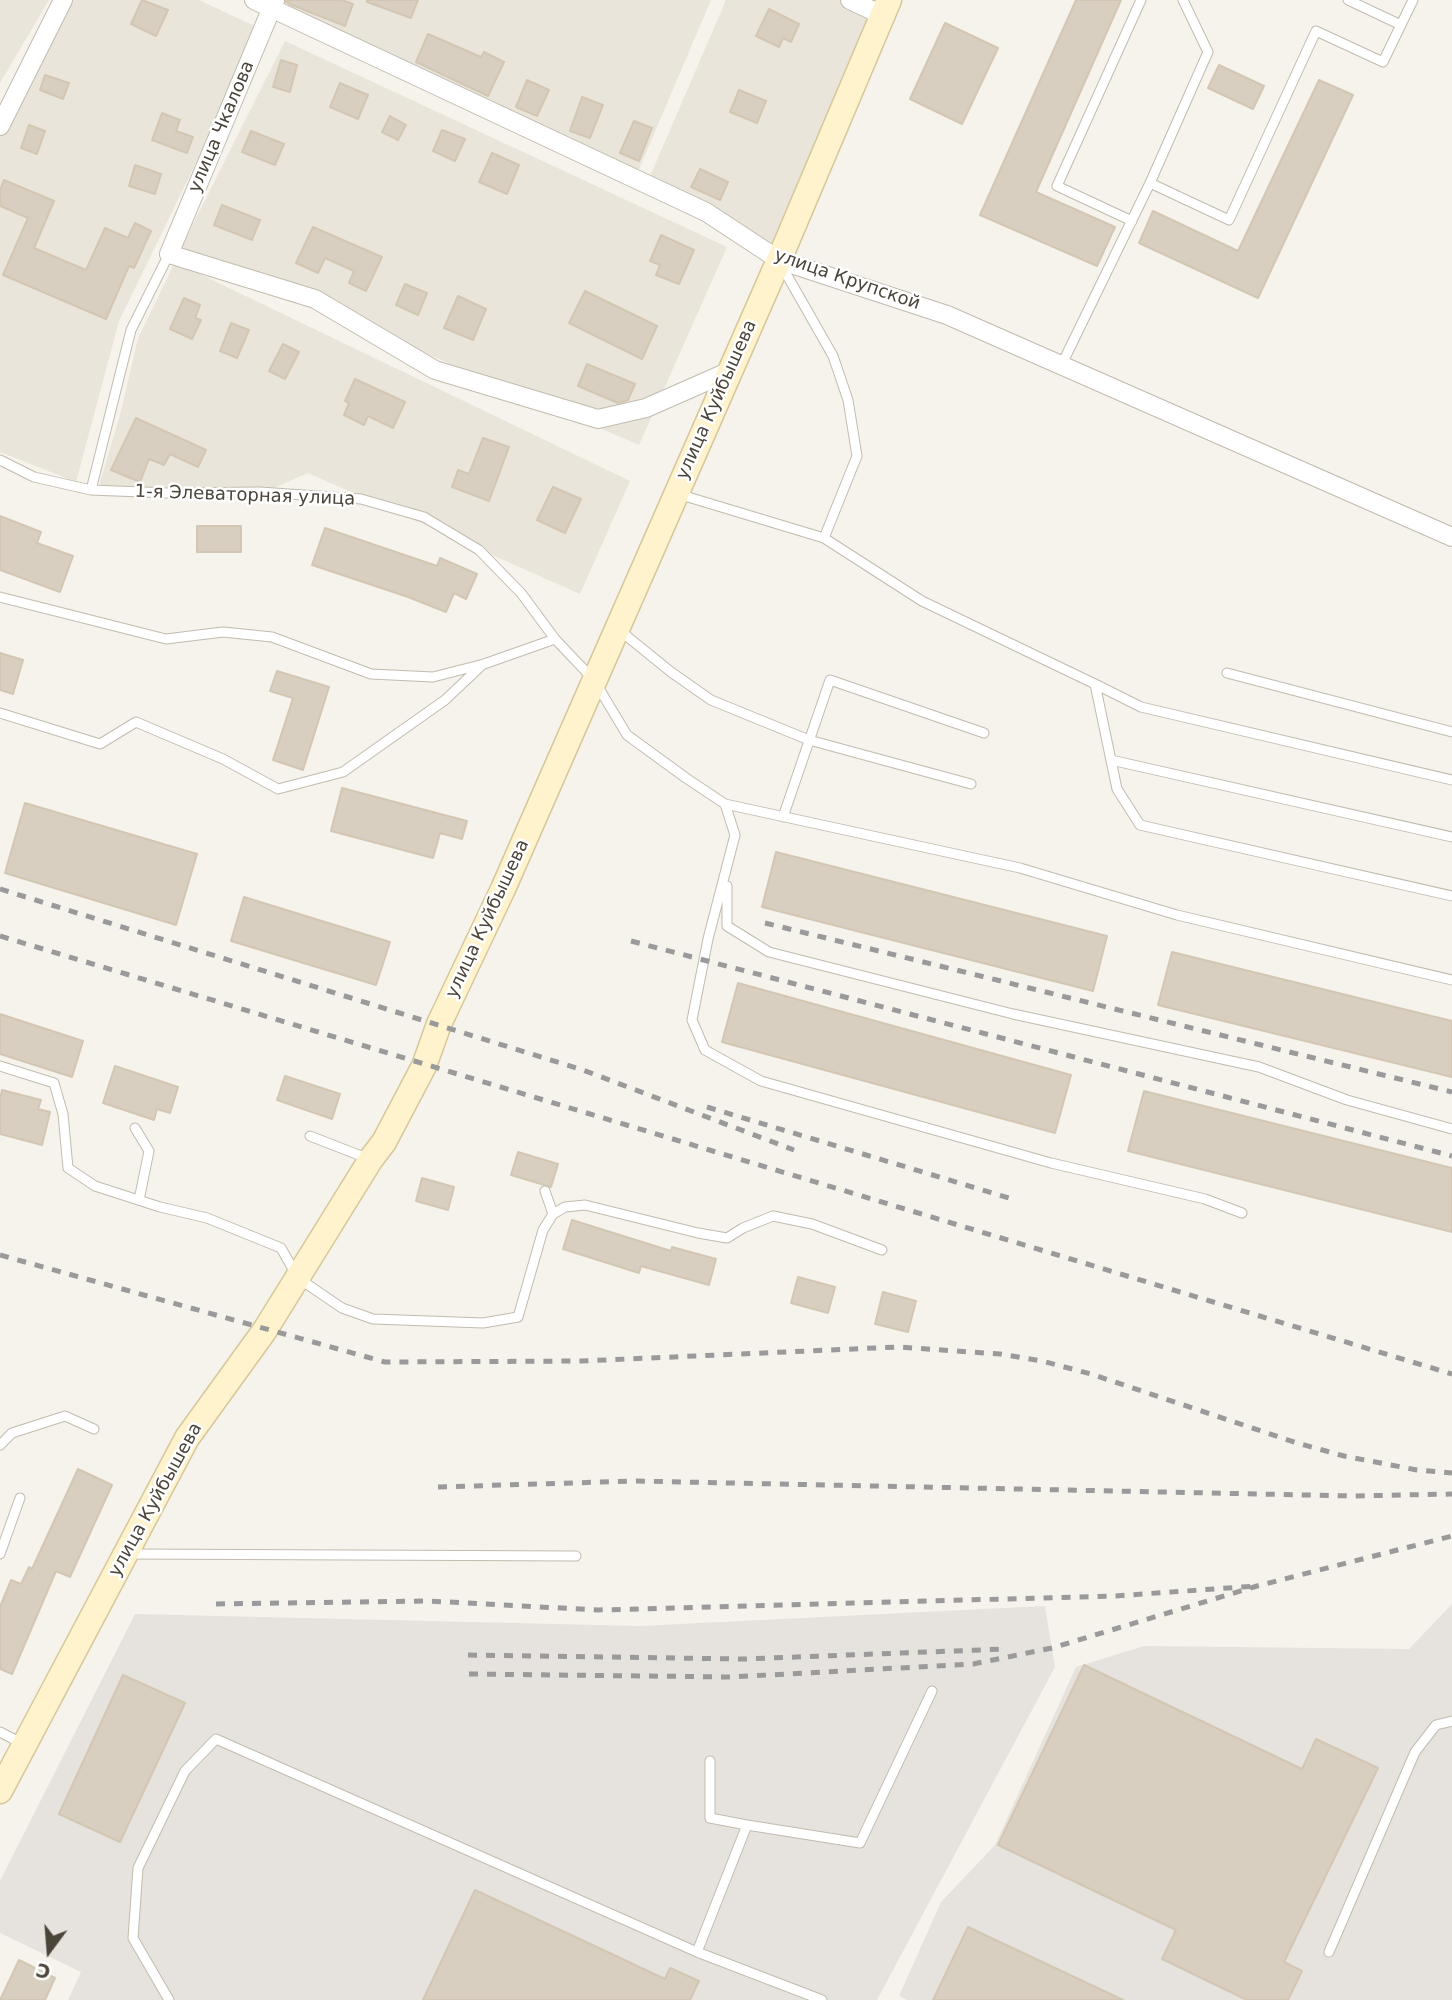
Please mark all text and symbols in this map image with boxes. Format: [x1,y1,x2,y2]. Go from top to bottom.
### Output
street label: улица Чкалова [184,58,260,196]
street label: улица Крупской [771,245,923,315]
street label: улица Куйбышева [672,317,762,483]
street label: 1-я Элеваторная улица [134,481,356,511]
street label: улица Куйбышева [442,836,534,1002]
street label: улица Куйбышева [105,1419,207,1581]
north arrow [14,1916,84,1986]
text: С [33,1959,53,1984]

